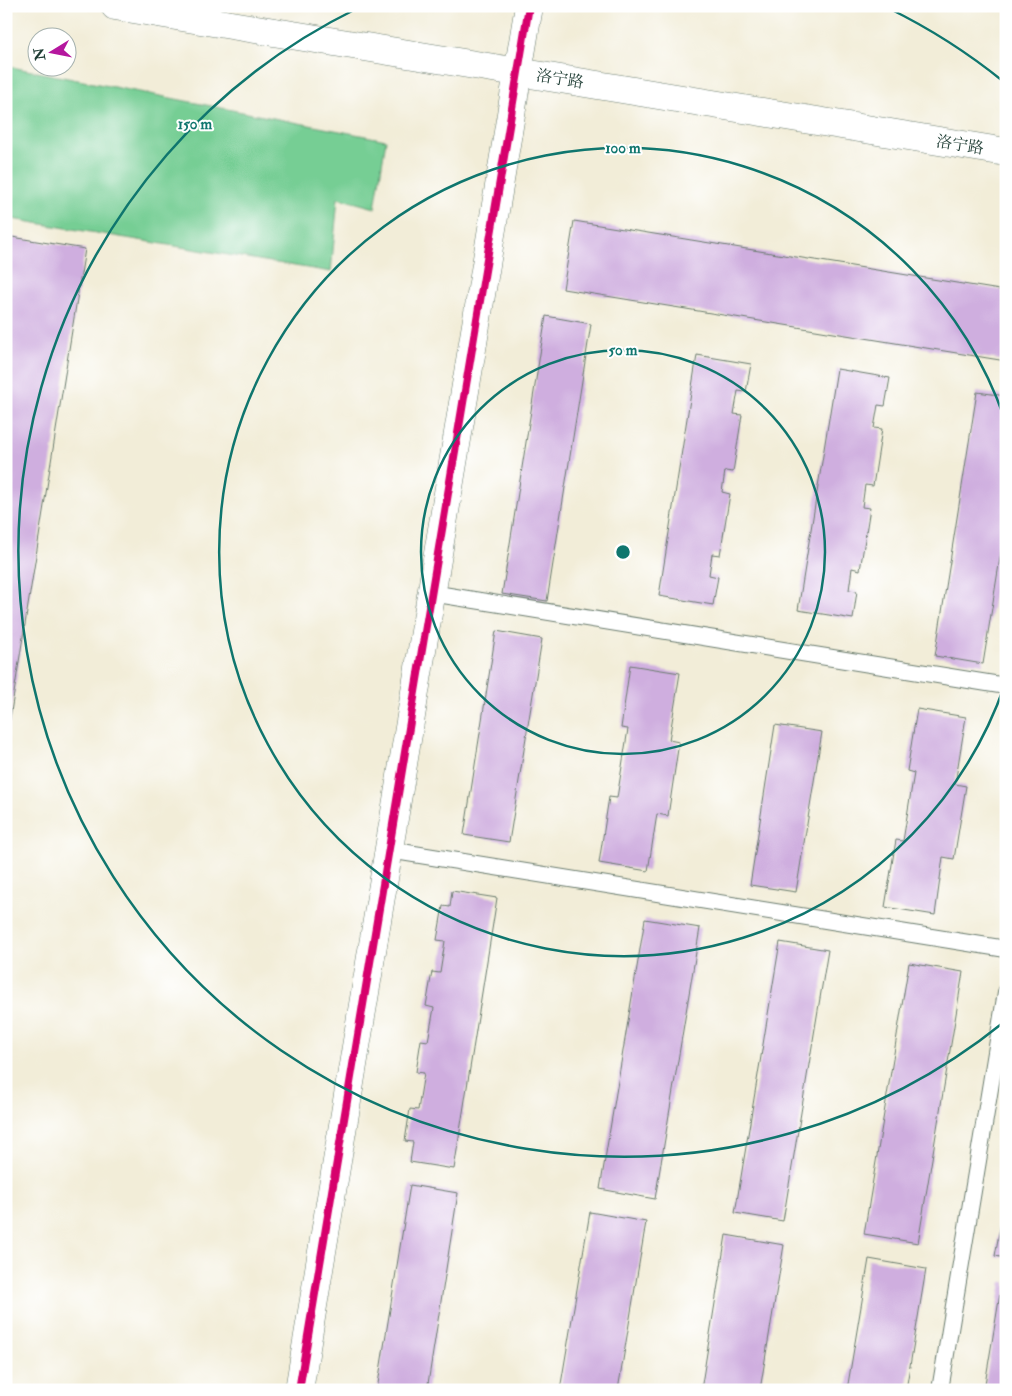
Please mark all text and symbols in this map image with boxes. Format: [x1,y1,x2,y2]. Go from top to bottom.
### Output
north arrow [28,28,78,78]
text: N [30,46,49,63]
street label: 洛宁路 [535,65,585,93]
text: 150 m [178,115,212,134]
street label: 洛宁路 [935,131,985,159]
text: 100 m [605,139,641,158]
text: 50 m [609,341,638,360]
centre of rings [614,543,632,561]

